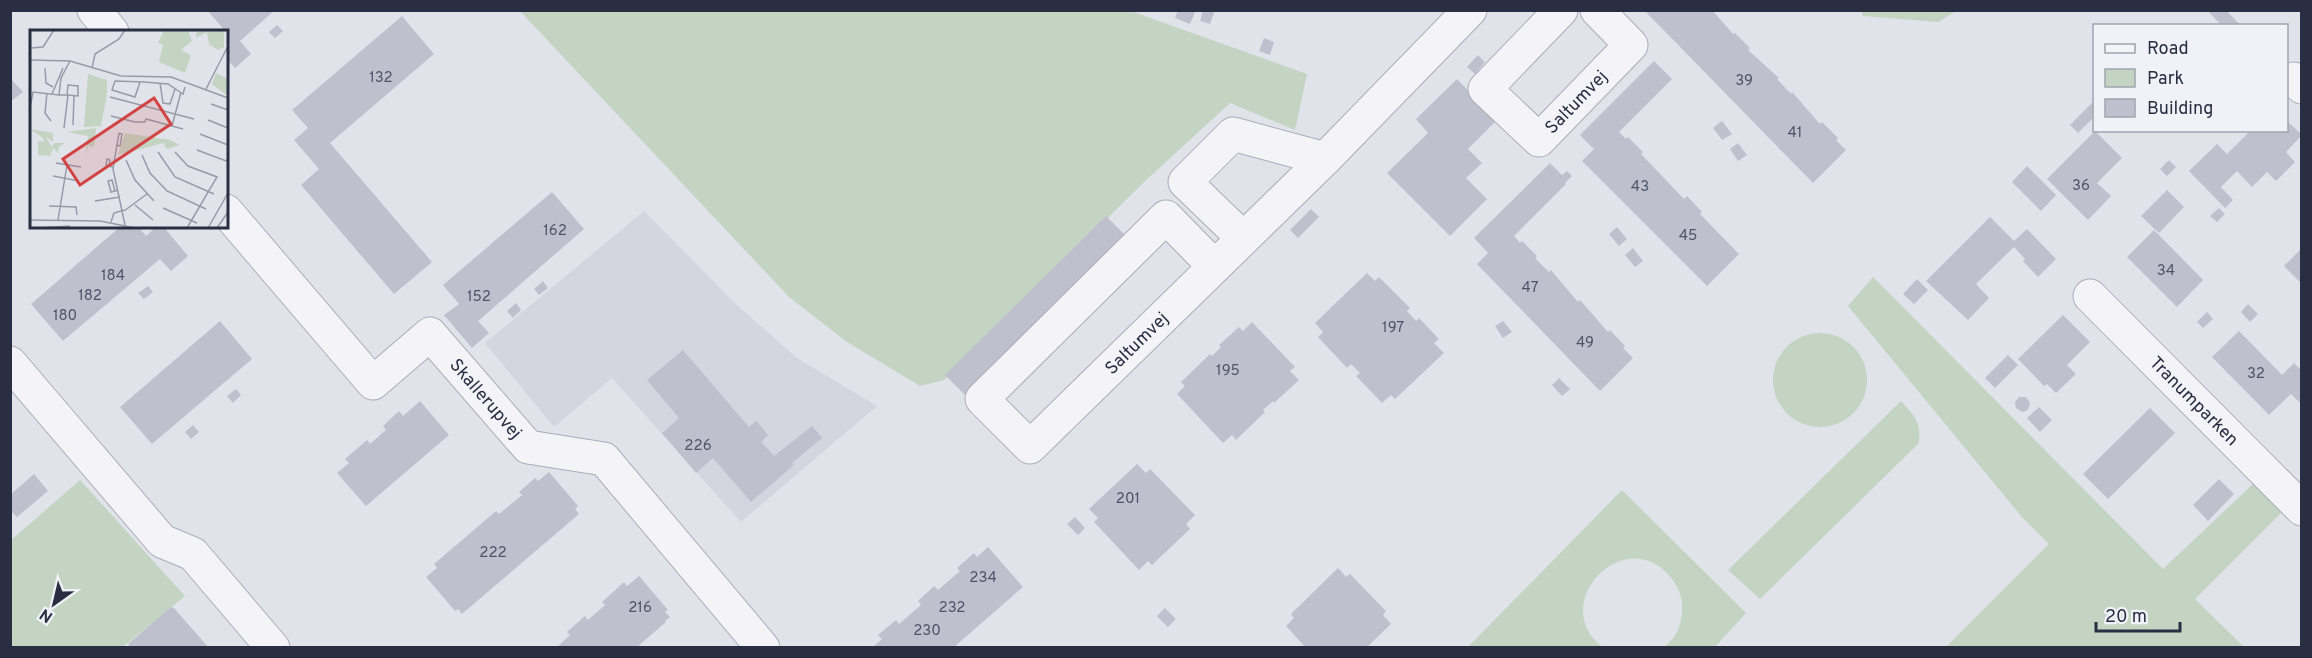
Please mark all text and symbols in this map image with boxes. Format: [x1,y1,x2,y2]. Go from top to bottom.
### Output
legend [2093,24,2288,132]
inset map [30,30,228,228]
text: Road [2147,38,2189,61]
street label: Saltumvej [1541,66,1613,140]
text: Park [2147,68,2184,91]
house number: 132 [369,69,393,88]
house number: 39 [1735,72,1753,91]
text: Building [2147,98,2213,121]
house number: 41 [1788,124,1802,143]
house number: 36 [2072,177,2090,196]
house number: 43 [1631,178,1649,197]
house number: 162 [543,222,567,241]
house number: 45 [1679,227,1697,246]
house number: 34 [2157,262,2175,281]
house number: 184 [101,267,125,286]
house number: 47 [1522,279,1539,298]
house number: 182 [78,287,102,306]
house number: 152 [467,288,491,307]
house number: 180 [53,307,77,326]
street label: Saltumvej [1101,308,1174,380]
house number: 197 [1382,319,1404,338]
house number: 49 [1576,334,1594,353]
street label: Tranumparken [2144,352,2243,452]
street label: Skallerupvej [444,355,526,445]
house number: 195 [1216,362,1240,381]
house number: 32 [2247,365,2265,384]
house number: 226 [684,437,712,456]
house number: 201 [1116,490,1140,509]
house number: 222 [479,544,507,563]
house number: 234 [969,569,997,588]
north arrow [24,574,84,634]
scale bar [2096,595,2180,633]
house number: 216 [628,599,652,618]
house number: 232 [938,599,966,618]
text: N [36,603,57,626]
text: 20 m [2105,606,2147,629]
house number: 230 [913,622,941,641]

